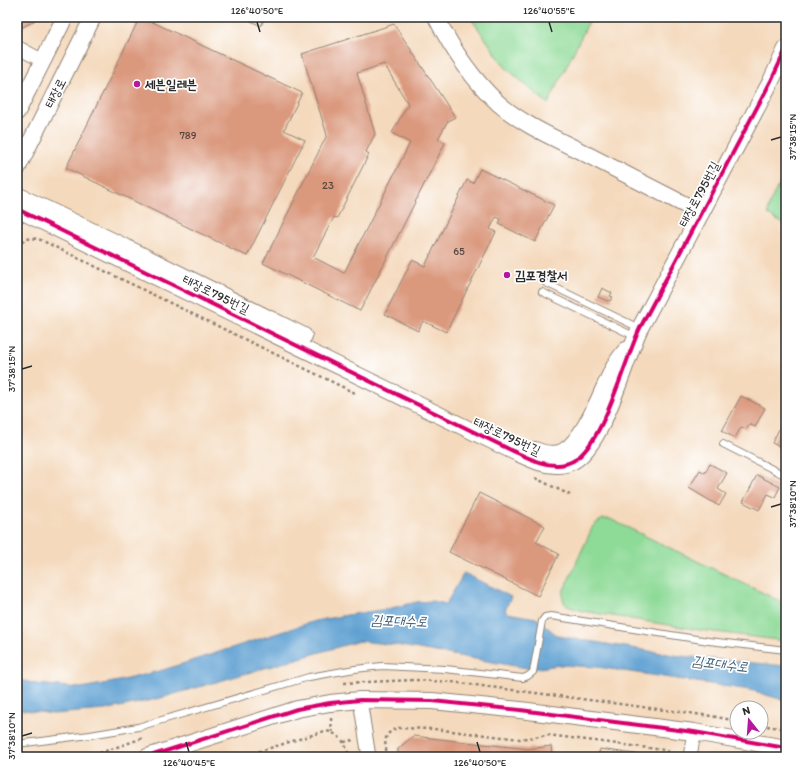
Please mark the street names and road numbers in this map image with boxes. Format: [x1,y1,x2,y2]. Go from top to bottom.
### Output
street label: 태장로 [41,76,69,110]
street label: 태장로795번길 [675,159,723,229]
street label: 태장로795번길 [180,271,252,317]
street label: 태장로795번길 [471,414,543,458]

